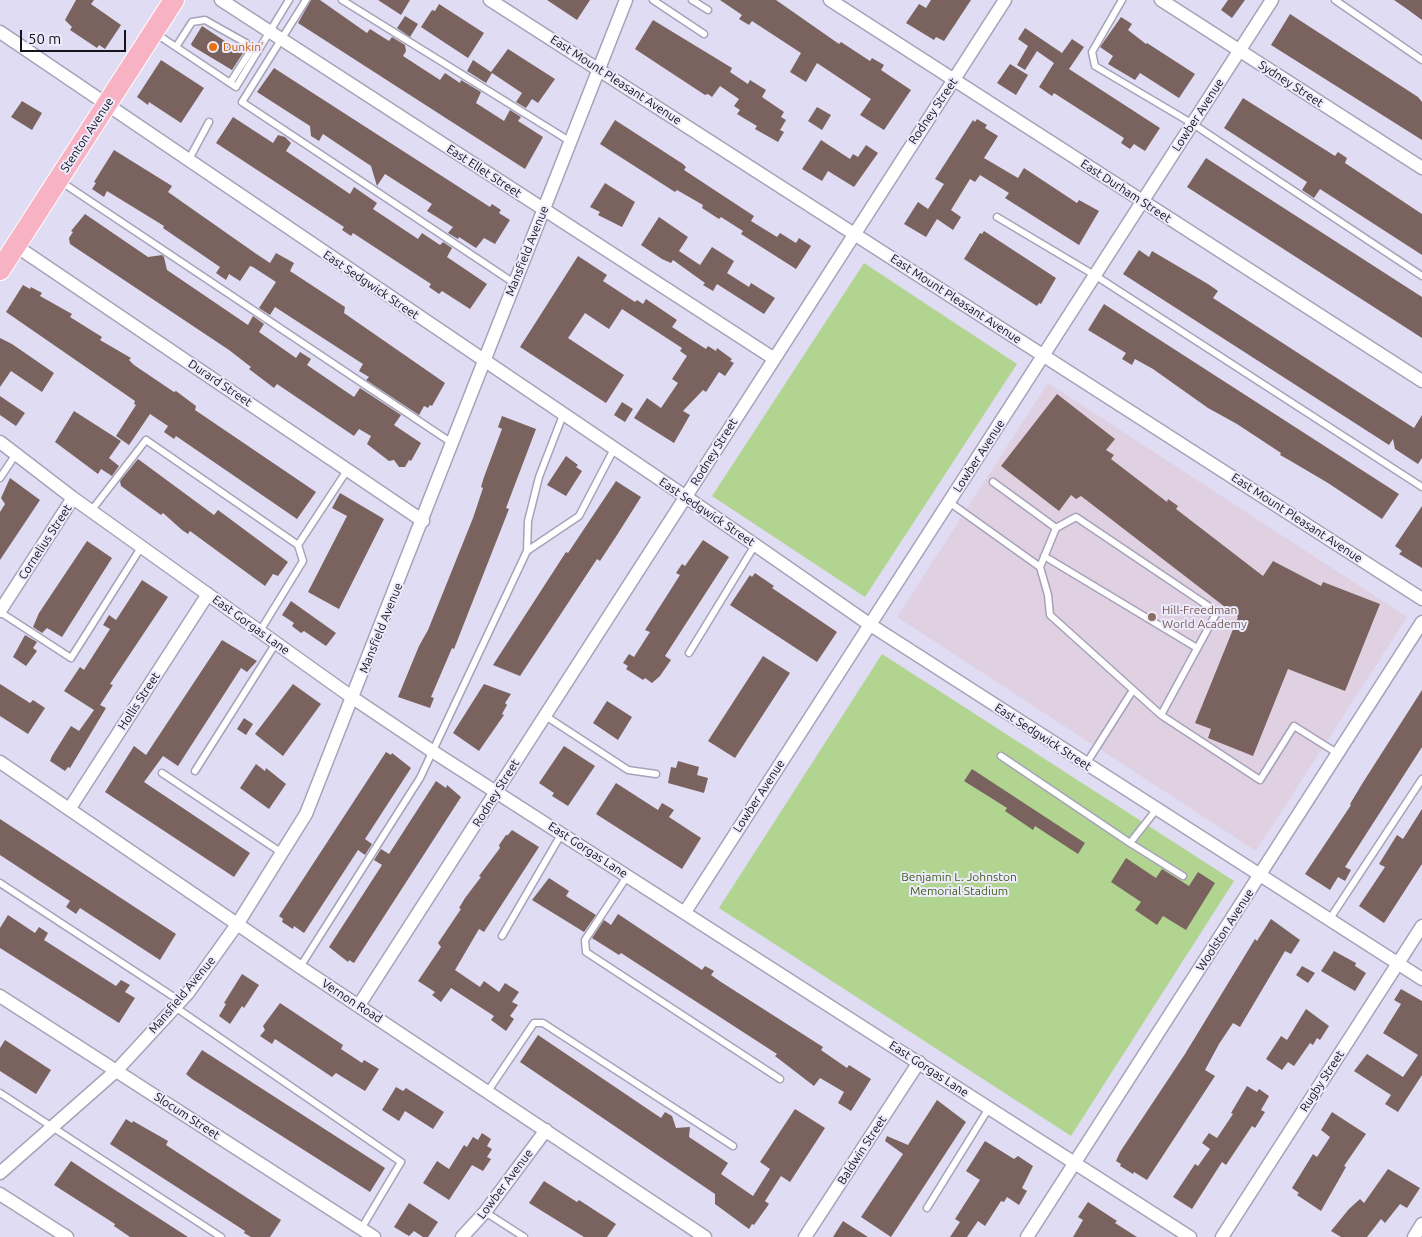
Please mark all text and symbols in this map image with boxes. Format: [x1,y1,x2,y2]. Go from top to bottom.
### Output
scale bar [22,20,129,52]
text: 50 m [28,30,61,47]
street label: East Mount Pleasant Avenue [548,32,684,128]
place label: Dunkin' [223,40,264,54]
marker: Dunkin' [207,41,219,53]
street label: Sydney Street [1256,58,1326,110]
street label: Rodney Street [906,75,960,147]
street label: Lowber Avenue [1169,76,1227,154]
street label: Stenton Avenue [57,95,117,175]
street label: East Ellet Street [444,141,524,201]
street label: East Durham Street [1078,156,1174,226]
street label: Mansfield Avenue [502,204,552,298]
street label: East Sedgwick Street [320,248,422,322]
street label: East Mount Pleasant Avenue [888,251,1024,347]
street label: Durard Street [185,356,255,410]
street label: Rodney Street [687,416,741,488]
street label: Lowber Avenue [950,417,1008,495]
street label: East Mount Pleasant Avenue [1229,470,1365,566]
street label: East Sedgwick Street [656,475,758,549]
street label: Cornelius Street [15,502,75,582]
street label: Mansfield Avenue [356,581,406,675]
street label: East Gorgas Lane [210,592,292,658]
place label: Hill-Freedman World Academy [1162,603,1247,631]
marker: Hill-Freedman World Academy [1146,611,1158,623]
street label: Hollis Street [115,669,163,733]
street label: East Sedgwick Street [992,700,1094,774]
street label: Rodney Street [469,757,523,829]
street label: Lowber Avenue [730,757,788,835]
street label: East Gorgas Lane [546,819,630,881]
park label: Benjamin L. Johnston Memorial Stadium [901,870,1017,898]
street label: Woolston Avenue [1193,886,1257,974]
street label: Mansfield Avenue [146,954,218,1036]
street label: Vernon Road [319,976,385,1026]
street label: East Gorgas Lane [887,1038,971,1100]
street label: Rugby Street [1297,1048,1347,1114]
street label: Slocum Street [151,1089,223,1143]
street label: Baldwin Street [834,1113,890,1187]
street label: Lowber Avenue [474,1146,536,1222]

